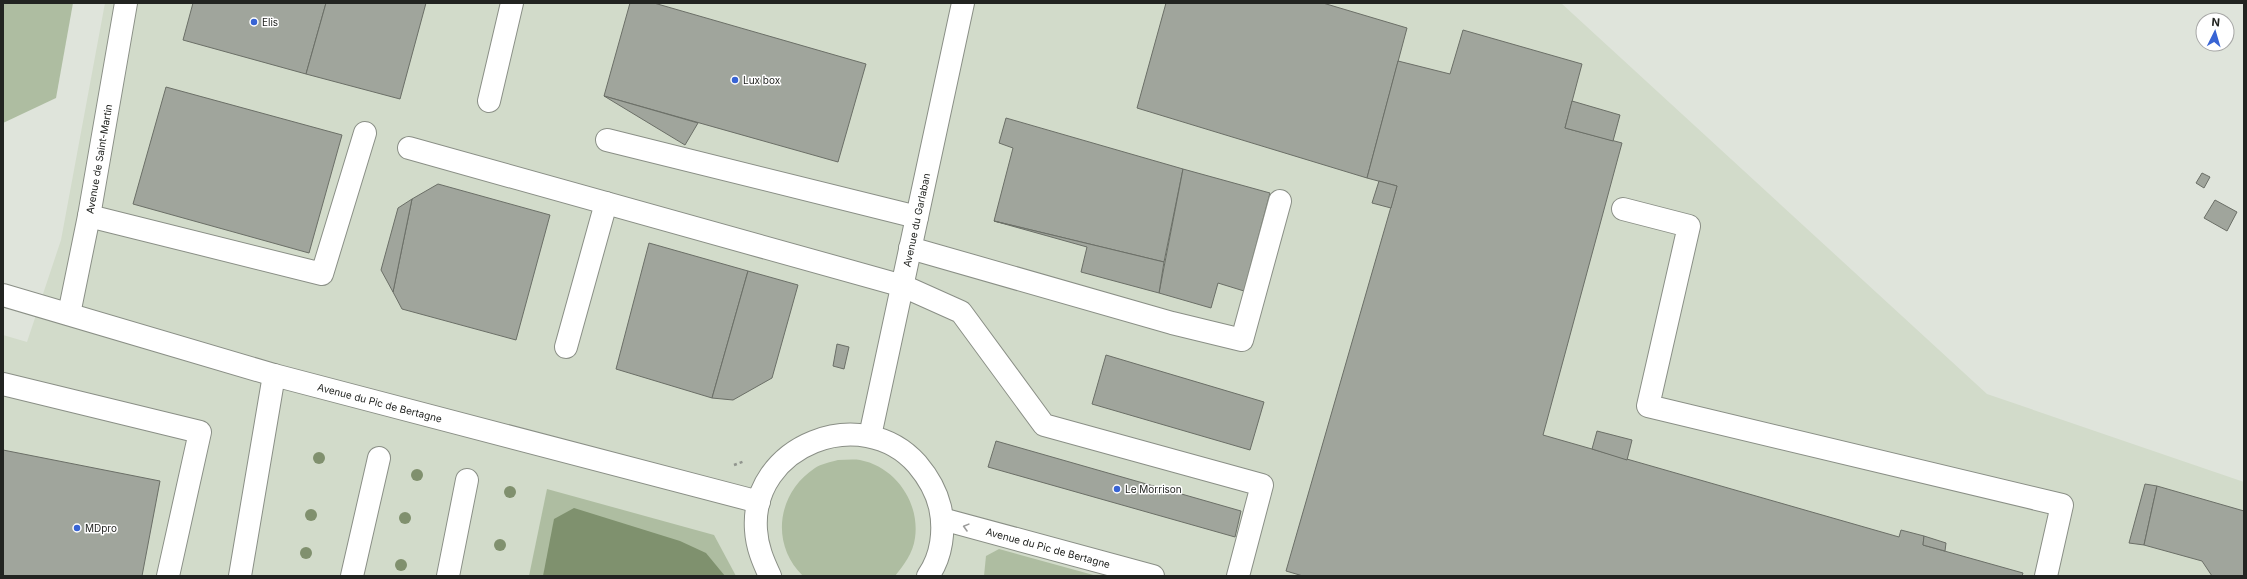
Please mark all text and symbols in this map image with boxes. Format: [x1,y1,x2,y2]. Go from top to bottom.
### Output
north arrow [2195,12,2235,52]
text: N [2211,15,2221,29]
place label: Elis [262,16,278,28]
marker: Elis [249,17,259,27]
place label: Lux box [743,74,781,86]
marker: Lux box [730,75,740,85]
street label: Avenue de Saint-Martin [84,103,114,215]
street label: Avenue du Garlaban [900,172,932,268]
street label: Avenue du Pic de Bertagne [316,381,444,425]
place label: Le Morrison [1125,483,1182,495]
marker: Le Morrison [1112,484,1122,494]
place label: MDpro [85,522,117,534]
marker: MDpro [72,523,82,533]
one-way arrow [963,523,970,531]
street label: Avenue du Pic de Bertagne [985,525,1112,570]

